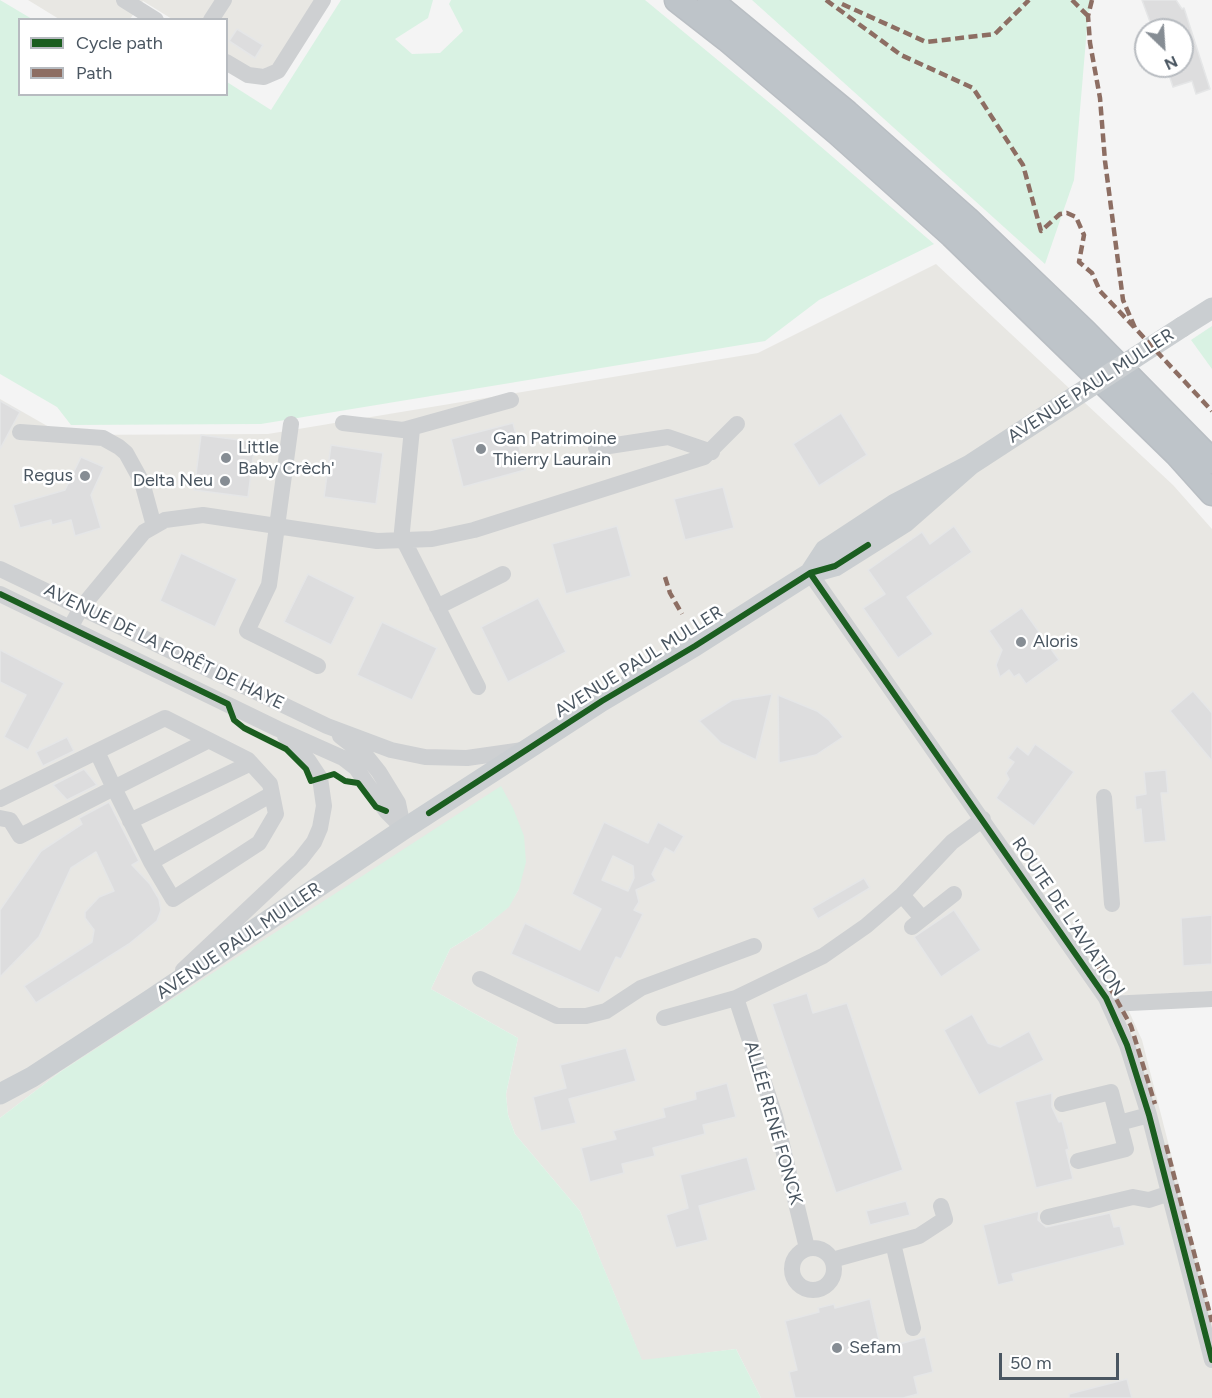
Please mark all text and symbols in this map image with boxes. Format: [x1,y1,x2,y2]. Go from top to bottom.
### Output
legend [18,18,228,96]
north arrow [1134,18,1194,78]
text: Cycle path [76,32,163,54]
text: N [1161,52,1181,74]
text: Path [76,62,112,84]
street label: AVENUE PAUL MULLER [1004,324,1178,448]
place label: Gan Patrimoine Thierry Laurain [493,428,617,470]
place label: Little Baby Crèch' [238,437,335,480]
marker: Gan Patrimoine Thierry Laurain [474,442,488,456]
marker: Little Baby Crèch' [219,451,233,465]
place label: Regus [23,465,73,487]
marker: Regus [78,469,92,483]
place label: Delta Neu [133,470,213,492]
marker: Delta Neu [218,474,232,488]
street label: AVENUE DE LA FORÊT DE HAYE [40,579,288,715]
street label: AVENUE PAUL MULLER [551,601,727,723]
place label: Aloris [1033,631,1078,653]
marker: Aloris [1014,635,1028,649]
street label: ROUTE DE L'AVIATION [1007,834,1129,1000]
street label: AVENUE PAUL MULLER [153,878,325,1004]
street label: ALLÉE RENÉ FONCK [739,1039,807,1207]
place label: Sefam [849,1337,901,1359]
marker: Sefam [830,1341,844,1355]
scale bar [1002,1341,1122,1379]
text: 50 m [1010,1352,1052,1374]

